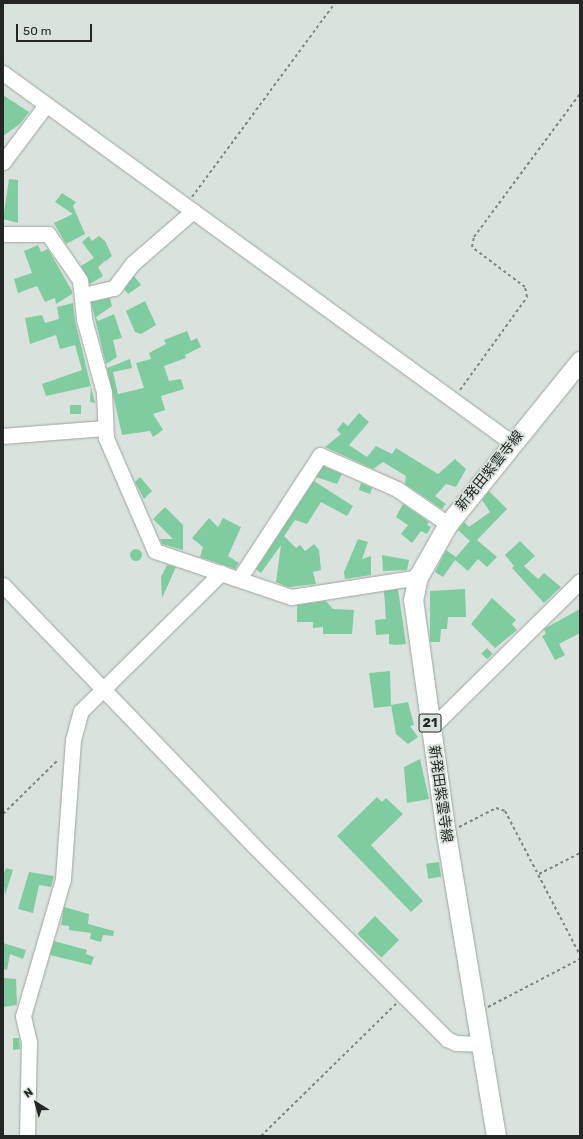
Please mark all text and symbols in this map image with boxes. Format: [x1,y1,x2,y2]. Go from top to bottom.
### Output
scale bar [18,16,94,42]
text: 50 m [23,24,51,38]
street label: 新発田紫雲寺線 [453,428,527,514]
road number: 21 [418,712,442,734]
street label: 新発田紫雲寺線 [425,744,455,844]
north arrow [16,1083,56,1123]
text: N [21,1085,36,1101]

